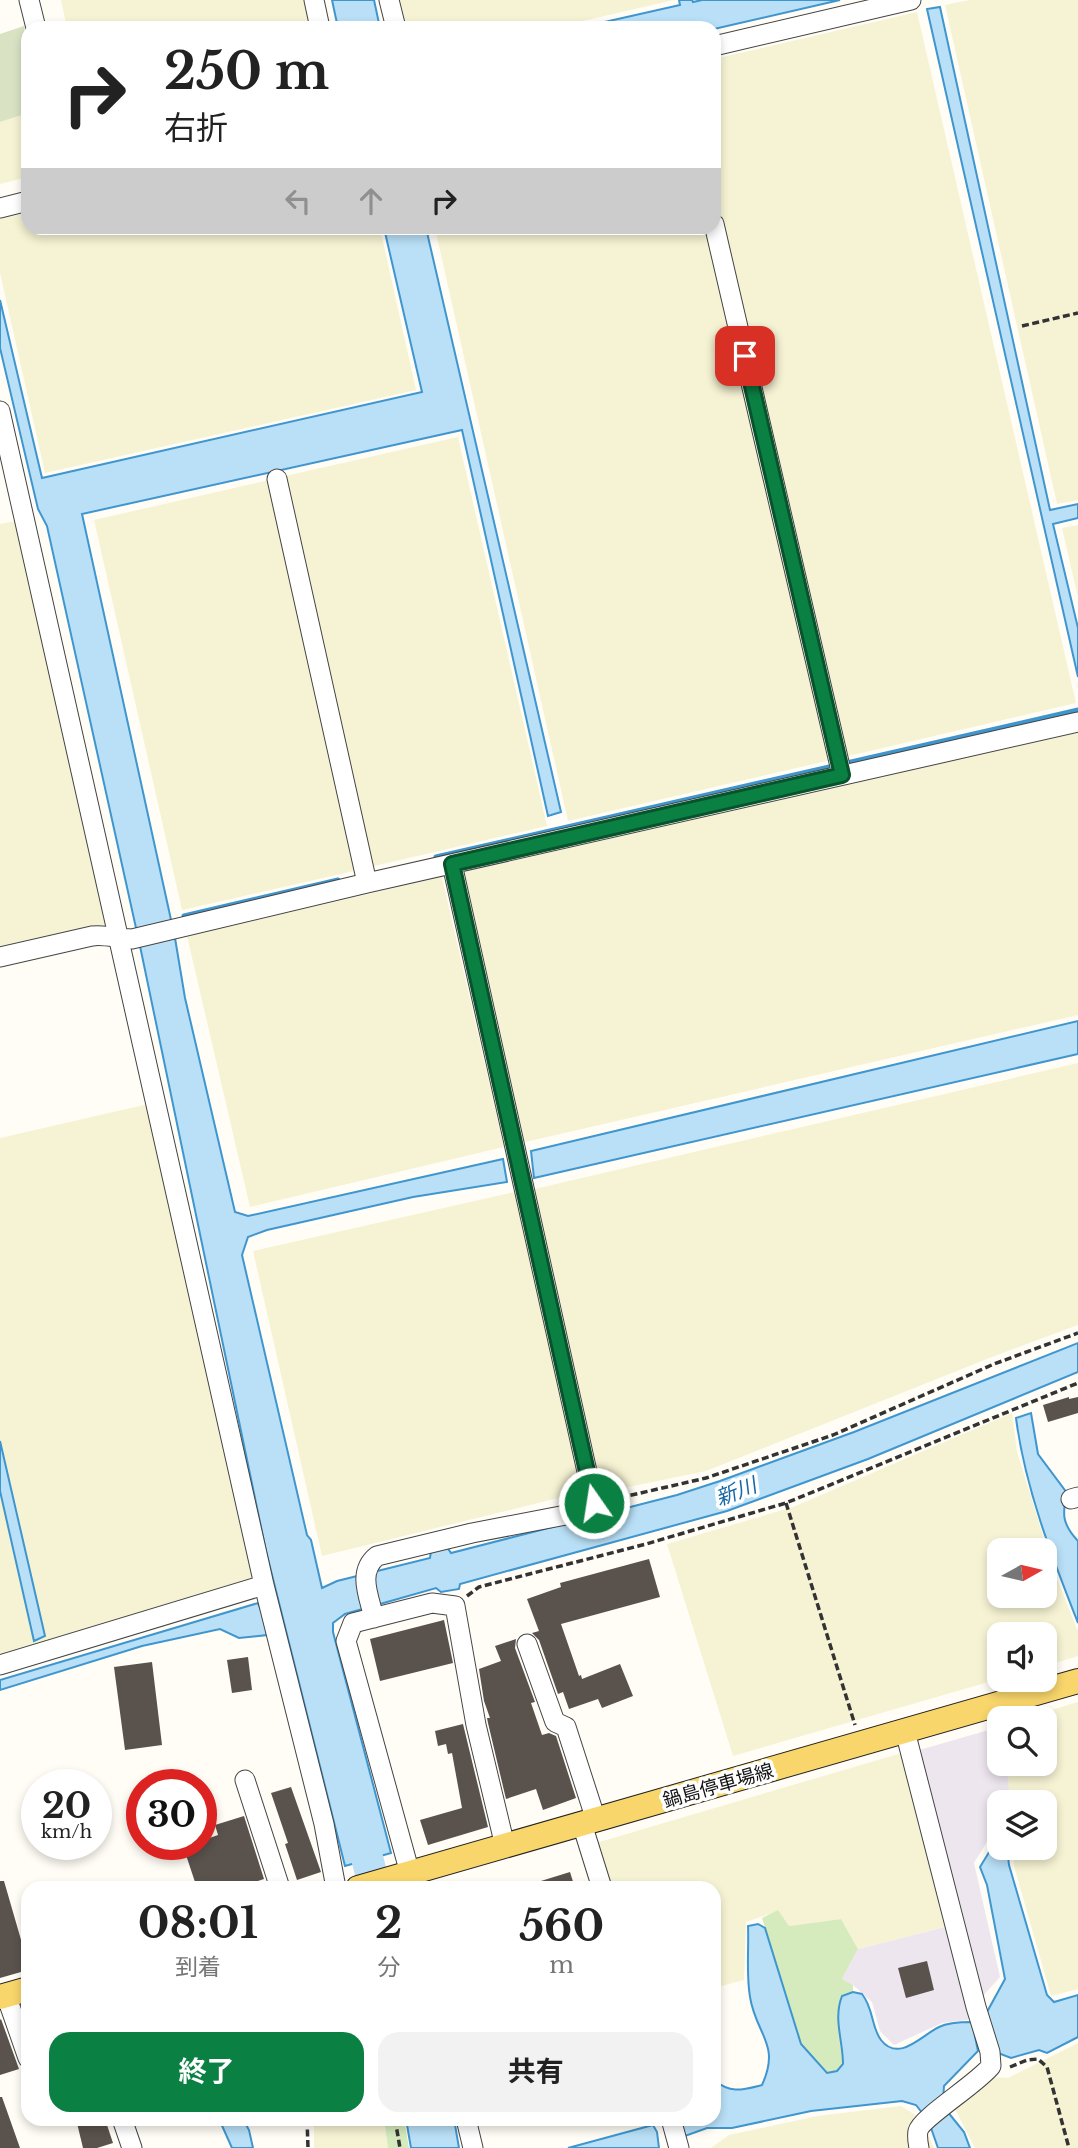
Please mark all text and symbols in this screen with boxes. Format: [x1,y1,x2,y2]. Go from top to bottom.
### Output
text: 250 m [164,41,329,102]
icon: right [49,49,140,140]
text: 右折 [164,108,228,148]
icon: left [279,182,317,220]
icon: ahead [352,182,390,220]
icon: right [425,182,463,220]
pin [715,326,775,386]
icon: arrive [726,337,764,375]
position arrow [557,1466,631,1540]
water label: 新川 [712,1472,762,1512]
north arrow [987,1538,1057,1608]
map controls [987,1538,1057,1860]
button: sound [987,1622,1057,1692]
button: search [987,1706,1057,1776]
street label: 鍋島停車場線 [660,1759,776,1812]
speed limit sign: 30 [126,1769,217,1860]
text: 20 [42,1784,91,1827]
button: layers [987,1790,1057,1860]
text: km/h [41,1821,92,1843]
text: 08:01 [138,1897,258,1949]
text: 2 [375,1897,402,1949]
text: 560 [519,1900,604,1952]
text: m [549,1951,574,1979]
text: 到着 [175,1953,221,1981]
text: 分 [377,1953,400,1981]
button: 終了 [49,2032,364,2112]
button: 共有 [378,2032,693,2112]

